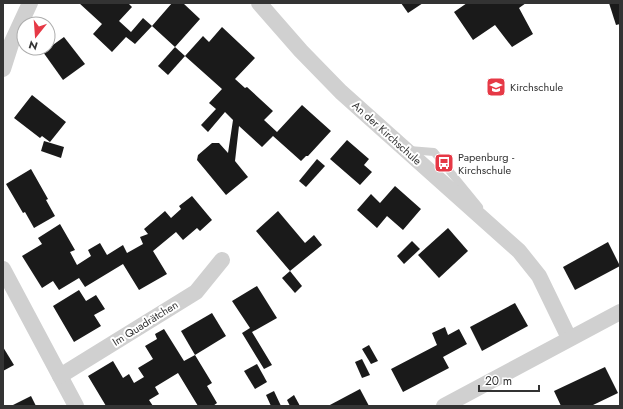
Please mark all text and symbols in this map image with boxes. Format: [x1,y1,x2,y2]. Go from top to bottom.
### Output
north arrow [16,16,56,56]
text: N [27,37,40,54]
school or university icon: Kirchschule [485,76,507,98]
place label: Kirchschule [510,79,563,95]
street label: An der Kirchschule [349,97,425,169]
place label: Papenburg - Kirchschule [458,149,515,178]
bus stop icon: Papenburg - Kirchschule [433,152,455,174]
street label: Im Quadrätchen [109,296,181,350]
scale bar [479,367,539,393]
text: 20 m [485,372,512,390]

